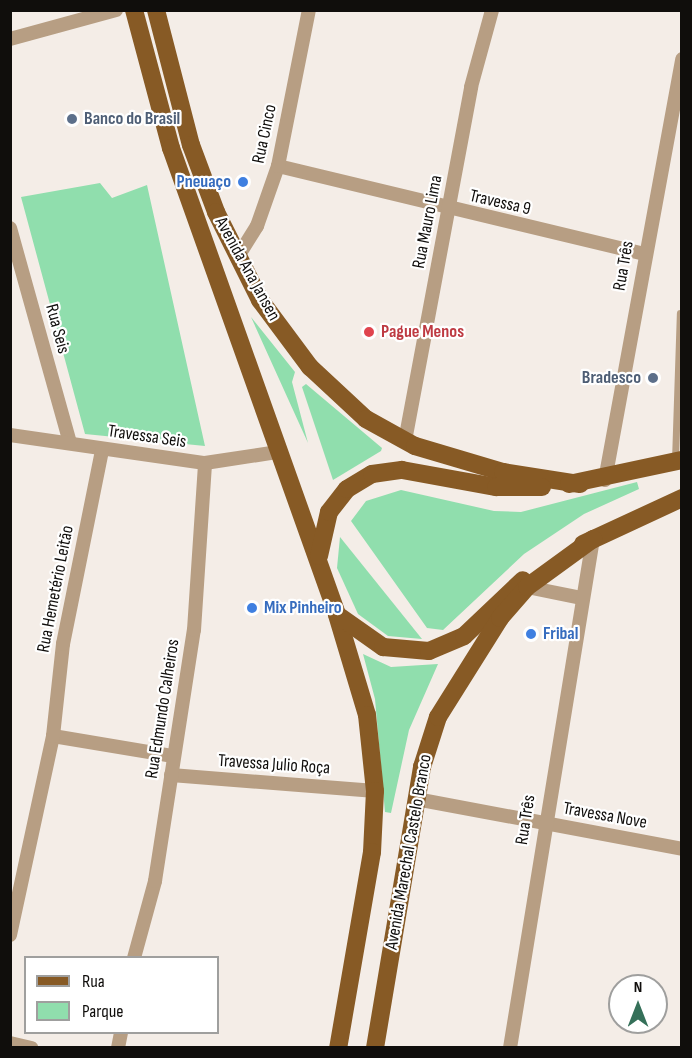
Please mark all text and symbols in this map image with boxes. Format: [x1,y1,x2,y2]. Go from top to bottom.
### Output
street label: Rua Cinco [248,102,282,166]
place label: Banco do Brasil [84,108,180,130]
marker: Banco do Brasil [65,112,79,126]
place label: Pneuaço [177,171,231,193]
street label: Rua Mauro Lima [408,174,448,270]
marker: Pneuaço [236,175,250,189]
street label: Travessa 9 [467,185,533,221]
street label: Avenida Ana Jansen [210,213,284,325]
street label: Rua Três [609,239,639,293]
street label: Rua Seis [40,302,74,356]
place label: Pague Menos [381,321,464,343]
marker: Pague Menos [362,325,376,339]
place label: Bradesco [582,367,641,389]
marker: Bradesco [646,371,660,385]
street label: Travessa Seis [106,421,188,453]
street label: Rua Hemetério Leitão [33,524,79,654]
place label: Mix Pinheiro [264,597,342,619]
marker: Mix Pinheiro [245,601,259,615]
place label: Fribal [543,623,578,645]
marker: Fribal [524,627,538,641]
street label: Rua Edmundo Calheiros [141,638,185,780]
street label: Travessa Julio Roça [217,750,331,780]
street label: Avenida Marechal Castelo Branco [381,753,437,951]
street label: Rua Três [511,794,541,846]
street label: Travessa Nove [561,798,649,834]
legend [24,956,219,1034]
text: Rua [82,971,105,992]
north arrow [608,974,668,1034]
text: N [634,978,642,997]
text: Parque [82,1001,123,1022]

